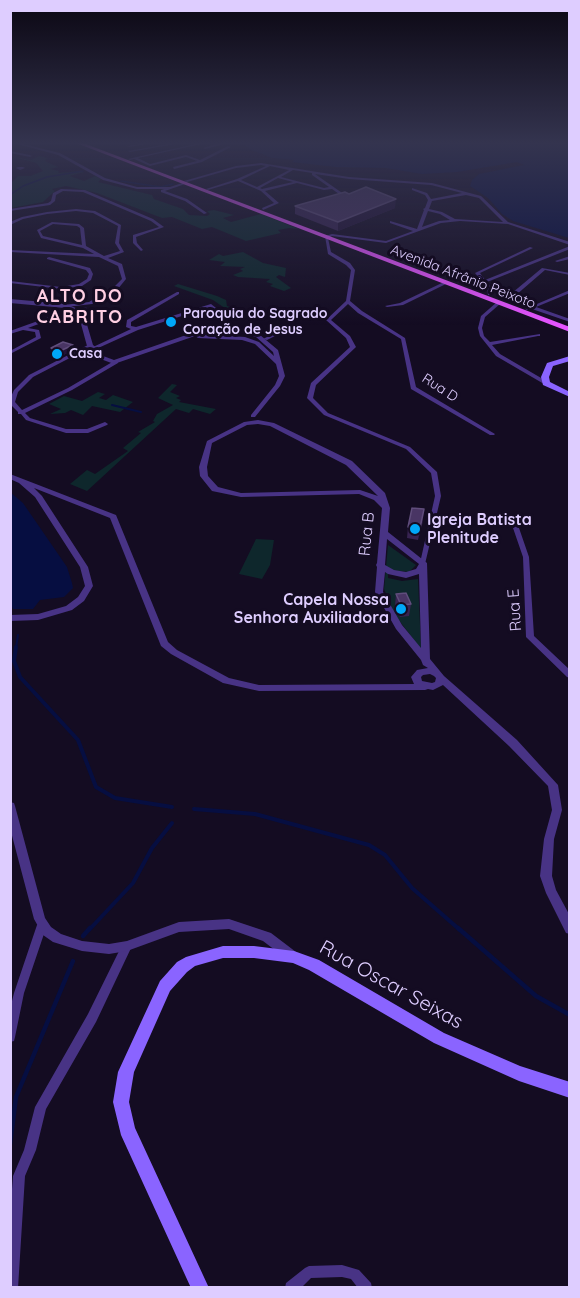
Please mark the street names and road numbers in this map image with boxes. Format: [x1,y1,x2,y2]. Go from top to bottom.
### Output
street label: Avenida Afrânio Peixoto [388,242,538,312]
street label: Rua D [419,370,461,406]
street label: Rua B [355,511,379,557]
street label: Rua E [504,588,526,632]
street label: Rua Oscar Seixas [315,936,467,1034]

